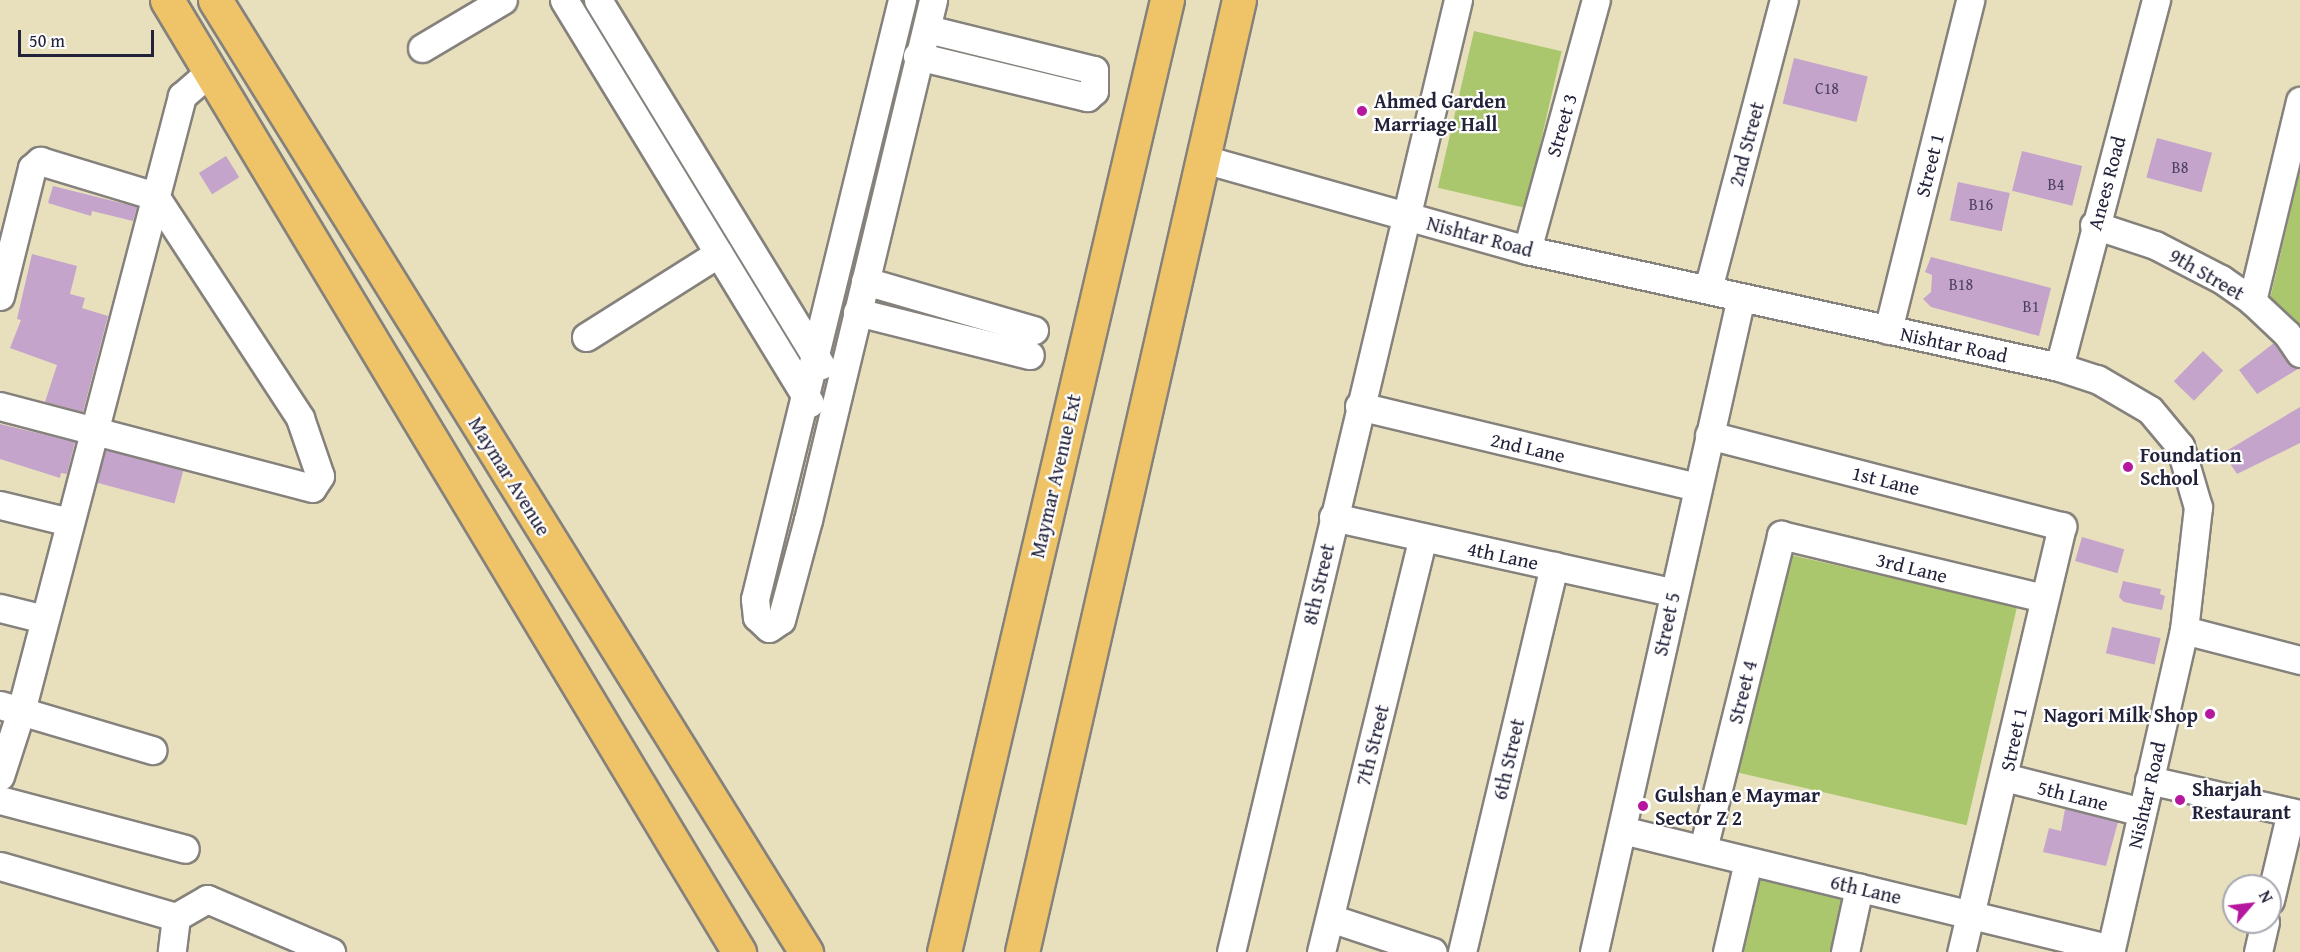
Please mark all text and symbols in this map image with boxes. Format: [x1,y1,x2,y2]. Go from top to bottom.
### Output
scale bar [21,18,158,56]
text: 50 m [29,27,65,54]
house number: C18 [1815,78,1839,98]
place label: Ahmed Garden Marriage Hall [1374,88,1506,135]
street label: Street 3 [1541,91,1581,159]
street label: 2nd Street [1723,99,1769,189]
marker: Ahmed Garden Marriage Hall [1355,104,1369,118]
street label: Street 1 [1910,131,1948,199]
street label: Anees Road [2082,133,2130,233]
house number: B8 [2172,157,2188,177]
house number: B4 [2048,174,2064,194]
house number: B16 [1969,194,1993,214]
street label: Nishtar Road [1424,210,1536,262]
street label: 9th Street [2165,243,2249,305]
house number: B18 [1949,274,1973,294]
house number: B1 [2023,296,2039,316]
street label: Nishtar Road [1898,321,2010,367]
street label: Maymar Avenue Ext [1024,392,1086,560]
street label: Maymar Avenue [464,412,556,540]
street label: 2nd Lane [1488,427,1568,467]
place label: Foundation School [2140,443,2241,490]
street label: 1st Lane [1850,460,1922,500]
marker: Foundation School [2121,460,2135,474]
street label: 4th Lane [1465,536,1541,574]
street label: 8th Street [1297,541,1339,627]
street label: 3rd Lane [1874,547,1950,587]
street label: Street 5 [1648,590,1684,658]
street label: Street 4 [1723,658,1761,726]
street label: 7th Street [1350,702,1394,788]
place label: Nagori Milk Shop [2044,702,2198,726]
street label: Street 1 [1995,705,2031,773]
marker: Nagori Milk Shop [2203,707,2217,721]
street label: 6th Street [1487,716,1529,802]
street label: Nishtar Road [2122,739,2170,851]
street label: 5th Lane [2035,775,2111,815]
place label: Sharjah Restaurant [2192,777,2291,824]
place label: Gulshan e Maymar Sector Z 2 [1655,783,1820,830]
marker: Sharjah Restaurant [2173,793,2187,807]
marker: Gulshan e Maymar Sector Z 2 [1636,799,1650,813]
street label: 6th Lane [1828,869,1904,909]
north arrow [2222,874,2282,934]
text: N [2253,886,2279,907]

